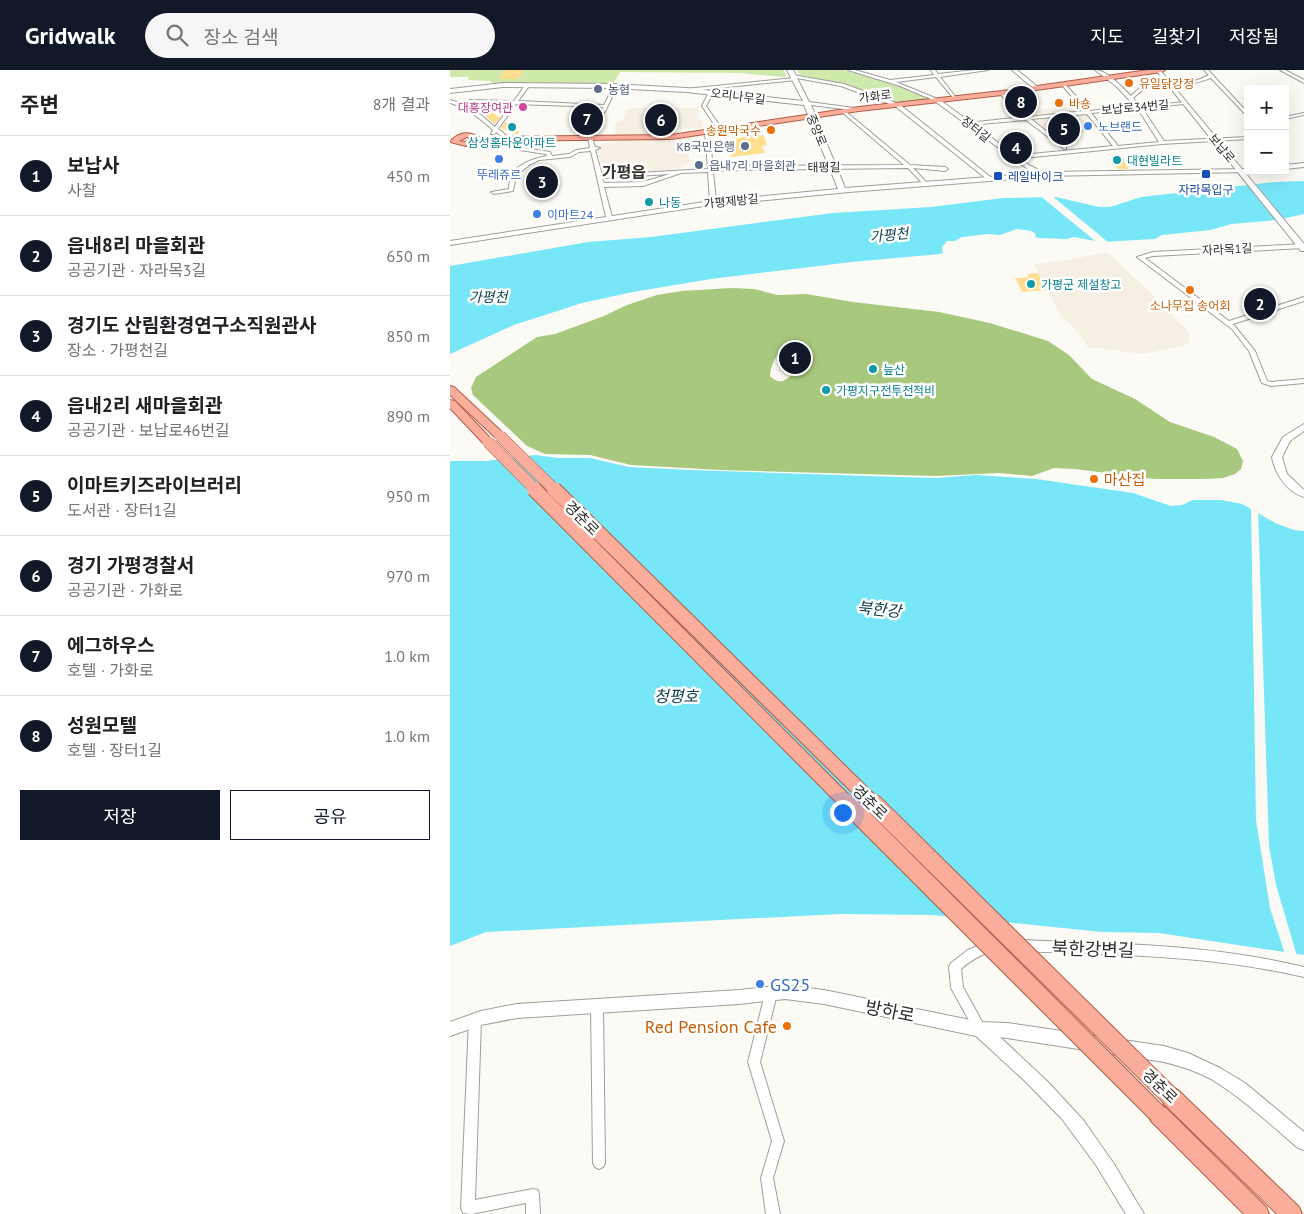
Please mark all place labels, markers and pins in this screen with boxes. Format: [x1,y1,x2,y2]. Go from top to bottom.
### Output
place label: 유일닭강정 [1139,76,1194,91]
marker: 유일닭강정 [1123,77,1135,89]
place label: 농협 [608,82,630,97]
marker: 농협 [592,83,604,95]
pin: 8 [1005,83,1037,121]
place label: 바숑 [1069,96,1091,111]
marker: 바숑 [1053,97,1065,109]
place label: 대흥장여관 [458,100,513,115]
pin: 7 [571,100,603,138]
marker: 대흥장여관 [517,101,529,113]
pin: 6 [645,101,677,139]
pin: 5 [1048,110,1080,148]
place label: 노브랜드 [1098,119,1142,134]
marker: 노브랜드 [1082,120,1094,132]
marker: 삼성홈타운아파트 [506,121,518,133]
place label: 송원막국수 [706,123,761,138]
marker: 송원막국수 [765,124,777,136]
pin: 4 [1000,129,1032,167]
place label: 삼성홈타운아파트 [468,135,556,150]
place label: KB국민은행 [677,139,735,154]
marker: KB국민은행 [739,140,751,152]
marker: 뚜레쥬르 [493,153,505,165]
place label: 대현빌라트 [1127,153,1182,168]
marker: 대현빌라트 [1111,154,1123,166]
place label: 읍내7리 마을회관 [709,158,796,173]
marker: 읍내7리 마을회관 [693,159,705,171]
pin: 3 [526,163,558,201]
place label: 뚜레쥬르 [477,167,521,182]
marker: 자라목입구 [1200,168,1212,180]
place label: 레일바이크 [1008,169,1063,184]
marker: 레일바이크 [992,170,1004,182]
place label: 자라목입구 [1178,182,1234,197]
place label: 나동 [659,195,681,210]
marker: 나동 [643,196,655,208]
place label: 이마트24 [547,207,594,222]
marker: 이마트24 [531,208,543,220]
place label: 가평군 제설창고 [1041,277,1122,292]
marker: 가평군 제설창고 [1025,278,1037,290]
marker: 소나무집 송어회 [1184,284,1196,296]
pin: 2 [1244,285,1276,323]
place label: 소나무집 송어회 [1150,298,1230,313]
pin: 1 [779,339,811,377]
place label: 늪산 [883,362,905,377]
marker: 늪산 [867,363,879,375]
place label: 가평지구전투전적비 [836,383,935,398]
marker: 가평지구전투전적비 [820,384,832,396]
place label: 마산집 [1104,470,1145,489]
marker: 마산집 [1088,473,1100,485]
place label: GS25 [770,973,810,996]
marker: GS25 [754,978,766,990]
place label: Red Pension Cafe [645,1015,777,1038]
marker: Red Pension Cafe [781,1020,793,1032]

